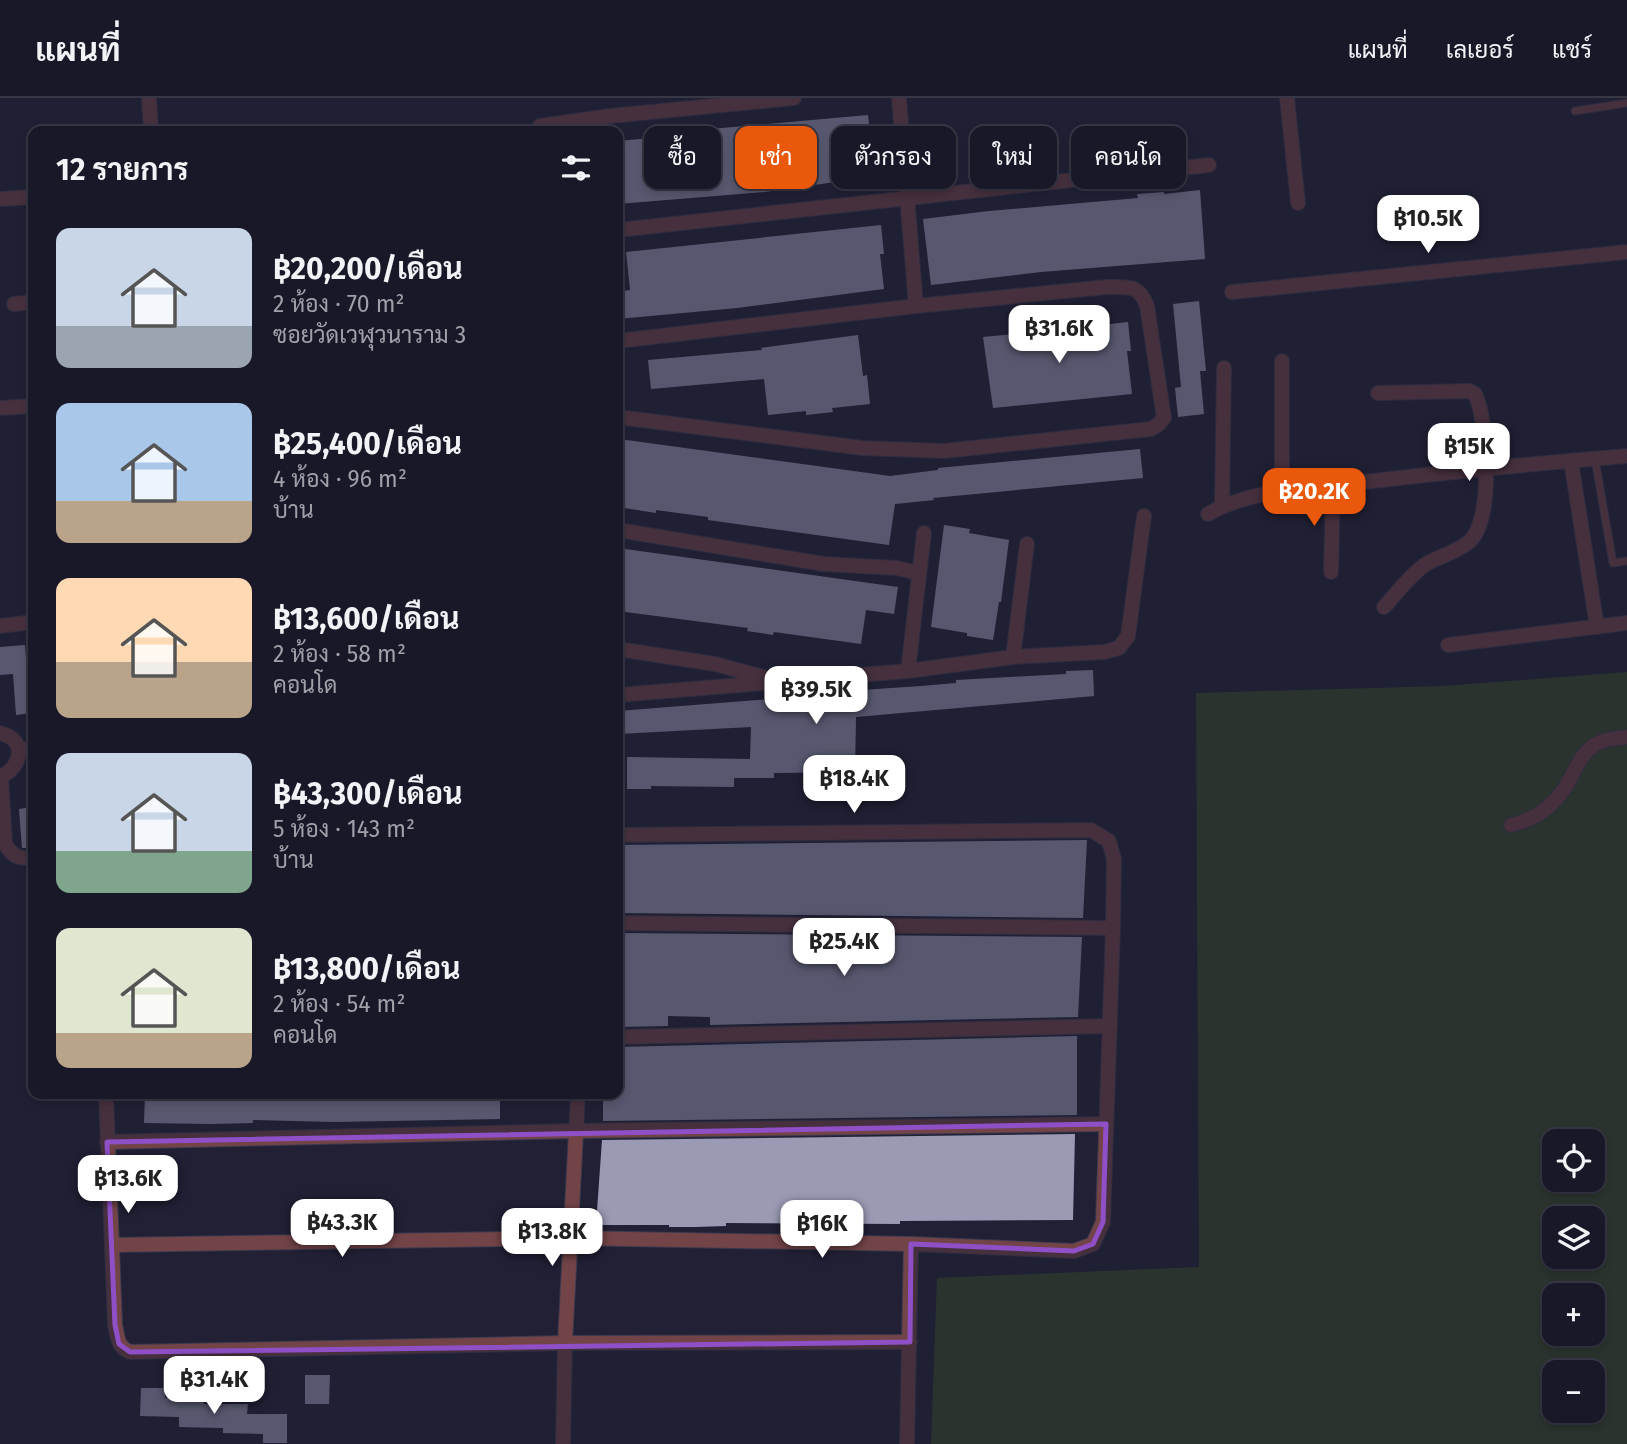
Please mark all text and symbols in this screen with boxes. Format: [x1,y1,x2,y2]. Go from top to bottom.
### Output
text: แผนที่ [35,30,121,70]
text: แผนที่ [1348,36,1408,64]
text: เลเยอร์ [1446,36,1514,64]
text: แชร์ [1552,36,1592,64]
chip: ซื้อ [644,126,721,189]
chip: เช่า [735,126,817,189]
chip: ตัวกรอง [831,126,956,189]
chip: ใหม่ [970,126,1057,189]
chip: คอนโด [1071,126,1186,189]
icon: filters [557,149,595,187]
text: 12 รายการ [56,152,189,188]
pin: ฿10.5K [1371,195,1485,255]
text: ฿10.5K [1393,204,1463,232]
text: ฿20,200/เดือน [273,251,463,287]
icon: home [112,256,196,340]
text: 2 ห้อง · 70 m² [273,290,404,318]
pin: ฿31.6K [1002,306,1116,365]
text: ฿31.6K [1025,314,1093,342]
text: ซอยวัดเวฬุวนาราม 3 [273,321,466,349]
pin: ฿15K [1428,424,1510,483]
text: ฿25,400/เดือน [273,426,462,462]
icon: home [112,431,196,515]
text: ฿15K [1444,432,1494,460]
text: 4 ห้อง · 96 m² [273,465,407,493]
pin: ฿20.2K [1257,468,1371,528]
text: ฿20.2K [1279,477,1349,505]
text: บ้าน [273,496,314,524]
text: ฿13,600/เดือน [273,601,460,637]
icon: home [112,606,196,690]
text: 2 ห้อง · 58 m² [273,640,406,668]
pin: ฿39.5K [759,666,873,726]
text: คอนโด [273,671,337,699]
text: ฿39.5K [780,675,852,703]
pin: ฿18.4K [797,756,911,815]
text: ฿18.4K [819,764,889,792]
text: ฿43,300/เดือน [273,776,463,812]
icon: home [112,781,196,865]
text: 5 ห้อง · 143 m² [273,815,415,843]
text: บ้าน [273,846,314,874]
pin: ฿25.4K [787,918,901,978]
text: ฿25.4K [809,927,879,955]
text: ฿13,800/เดือน [273,951,460,987]
icon: home [112,956,196,1040]
text: 2 ห้อง · 54 m² [273,990,405,1018]
text: คอนโด [273,1021,337,1049]
map controls [1542,1129,1605,1423]
button: locate [1542,1129,1605,1192]
pin: ฿13.6K [71,1156,185,1215]
text: ฿13.6K [94,1164,162,1192]
pin: ฿43.3K [285,1200,399,1259]
pin: ฿16K [781,1200,863,1260]
button: layers [1542,1206,1605,1269]
text: ฿43.3K [307,1208,377,1236]
pin: ฿13.8K [495,1208,609,1268]
text: ฿16K [796,1209,848,1237]
text: ฿13.8K [518,1217,586,1245]
button: + [1542,1283,1605,1346]
pin: ฿31.4K [157,1356,271,1416]
button: − [1542,1360,1605,1423]
text: ฿31.4K [180,1365,248,1393]

